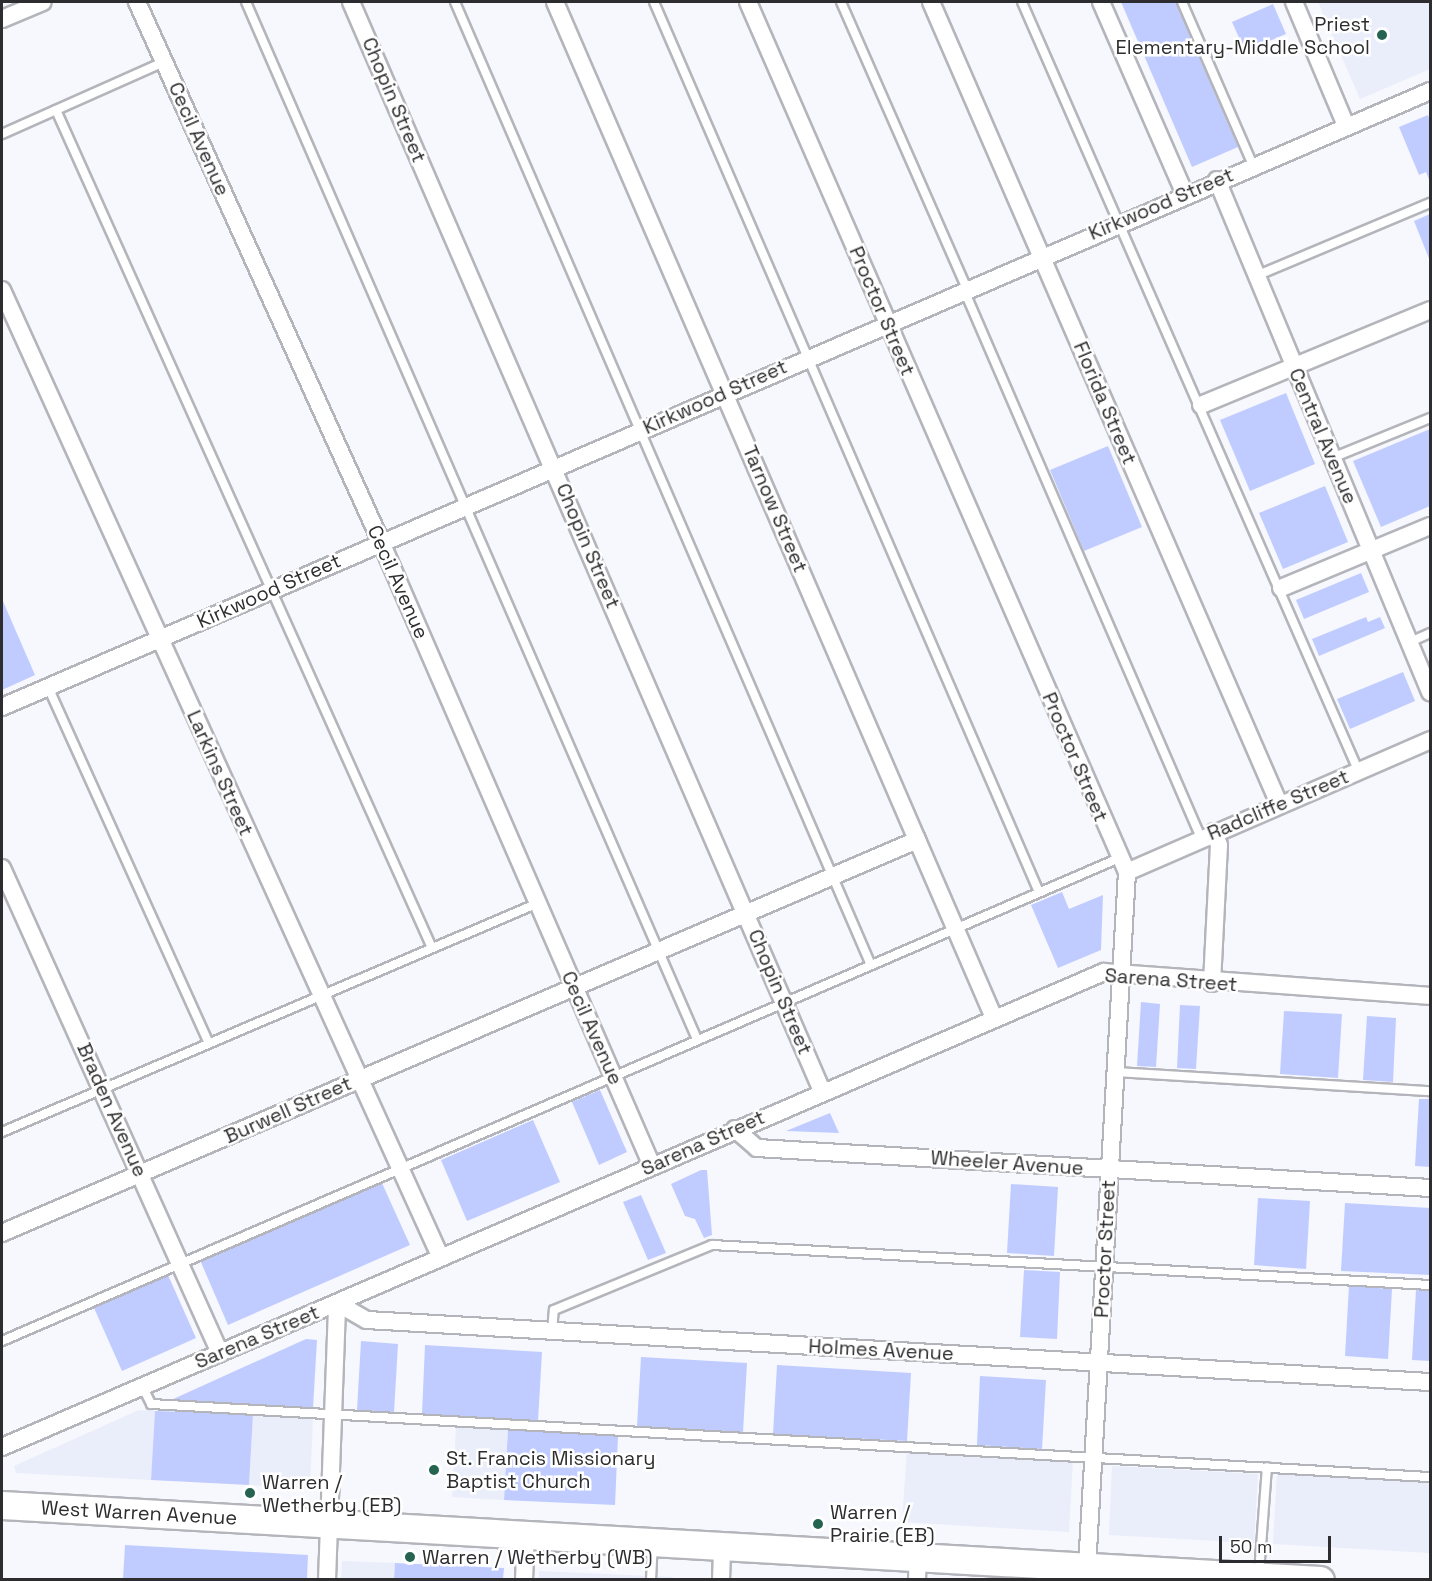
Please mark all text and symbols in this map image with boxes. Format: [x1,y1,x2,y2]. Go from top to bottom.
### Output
place label: Priest Elementary‑Middle School [1116,12,1370,59]
marker: Priest Elementary‑Middle School [1375,28,1389,42]
street label: Chopin Street [357,34,431,166]
street label: Cecil Avenue [163,78,235,200]
street label: Kirkwood Street [1085,163,1237,245]
street label: Proctor Street [844,243,920,379]
street label: Florida Street [1068,338,1142,468]
street label: Kirkwood Street [639,354,791,440]
street label: Central Avenue [1284,364,1362,508]
street label: Tarnow Street [737,442,813,576]
street label: Chopin Street [551,480,625,612]
street label: Cecil Avenue [362,521,434,643]
street label: Kirkwood Street [193,548,345,634]
street label: Proctor Street [1037,689,1113,825]
street label: Larkins Street [182,707,258,839]
street label: Radcliffe Street [1204,764,1352,846]
street label: Chopin Street [743,926,817,1058]
street label: Sarena Street [1104,963,1238,997]
street label: Cecil Avenue [556,967,628,1089]
street label: Braden Avenue [72,1039,152,1181]
street label: Burwell Street [221,1071,355,1149]
street label: Sarena Street [637,1105,769,1181]
street label: Wheeler Avenue [930,1146,1084,1180]
street label: Proctor Street [1089,1179,1121,1319]
street label: Sarena Street [191,1300,323,1374]
street label: Holmes Avenue [808,1334,954,1366]
place label: St. Francis Missionary Baptist Church [446,1446,656,1493]
marker: St. Francis Missionary Baptist Church [427,1463,441,1477]
place label: Warren / Wetherby (EB) [262,1470,401,1517]
marker: Warren / Wetherby (EB) [243,1486,257,1500]
street label: West Warren Avenue [40,1496,238,1530]
place label: Warren / Prairie (EB) [830,1500,935,1547]
marker: Warren / Prairie (EB) [811,1517,825,1531]
scale bar [1222,1524,1334,1562]
text: 50 m [1230,1535,1272,1558]
place label: Warren / Wetherby (WB) [422,1545,653,1569]
marker: Warren / Wetherby (WB) [403,1550,417,1564]

